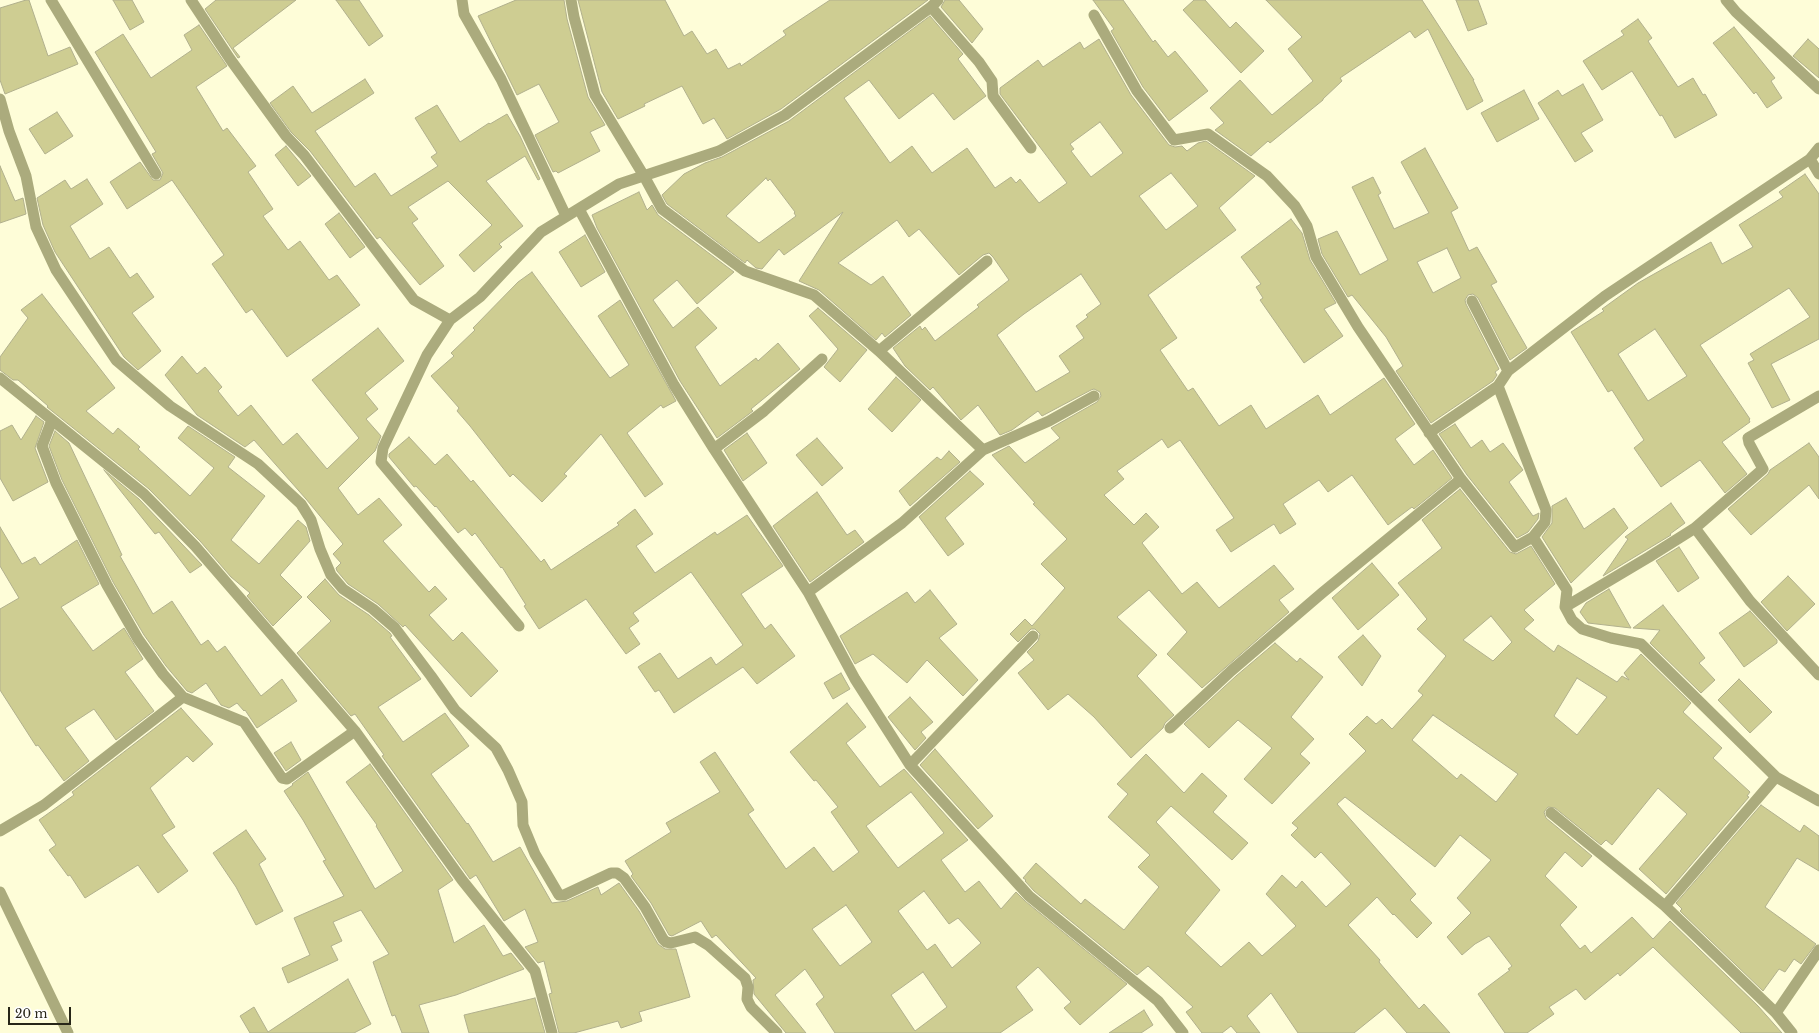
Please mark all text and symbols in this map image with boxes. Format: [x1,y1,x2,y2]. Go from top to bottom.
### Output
scale bar [10,999,73,1025]
text: 20 m [15,1006,47,1021]

